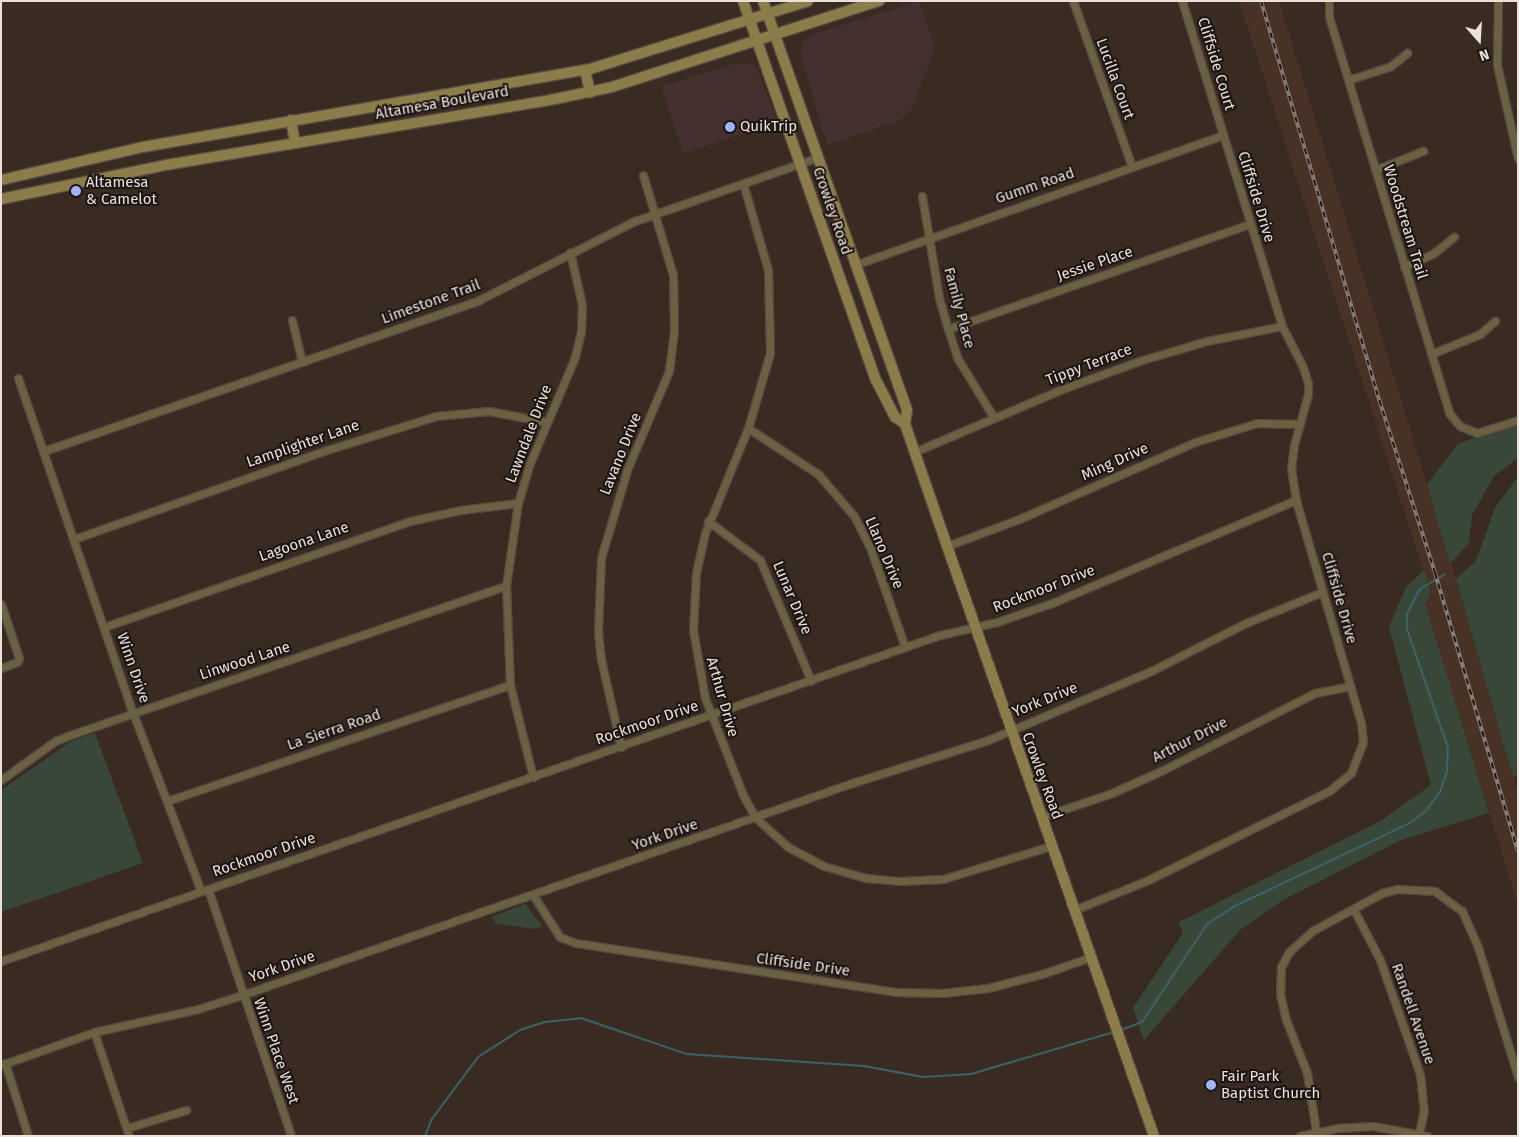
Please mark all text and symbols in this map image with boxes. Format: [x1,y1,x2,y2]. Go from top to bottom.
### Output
street label: Cliffside Court [1193,15,1239,113]
north arrow [1454,15,1504,65]
street label: Lucilla Court [1092,36,1138,122]
text: N [1477,45,1491,64]
street label: Altamesa Boulevard [374,82,510,124]
place label: QuikTrip [740,118,797,136]
marker: QuikTrip [724,121,736,133]
street label: Cliffside Drive [1234,149,1278,245]
street label: Woodstream Trail [1379,163,1431,281]
street label: Gumm Road [993,164,1077,208]
street label: Crowley Road [809,165,855,257]
place label: Altamesa & Camelot [86,173,157,208]
marker: Altamesa & Camelot [70,185,82,197]
street label: Jessie Place [1055,243,1135,285]
street label: Family Place [940,265,978,351]
street label: Limestone Trail [379,276,483,328]
street label: Tippy Terrace [1044,340,1134,390]
street label: Lawndale Drive [502,382,556,486]
street label: Lavano Drive [596,410,646,498]
street label: Lamplighter Lane [244,416,362,472]
street label: Ming Drive [1079,439,1151,485]
street label: Llano Drive [861,514,907,592]
street label: Lagoona Lane [257,518,351,566]
street label: Cliffside Drive [1317,550,1361,646]
street label: Lunar Drive [769,559,815,637]
street label: Rockmoor Drive [990,561,1098,617]
street label: Winn Drive [113,630,153,706]
street label: Linwood Lane [197,638,293,684]
street label: Arthur Drive [702,655,742,739]
street label: York Drive [1010,679,1080,721]
street label: Rockmoor Drive [593,697,701,749]
street label: La Sierra Road [285,706,383,754]
street label: Arthur Drive [1149,713,1231,767]
street label: Crowley Road [1018,730,1066,822]
street label: York Drive [630,815,700,855]
street label: Rockmoor Drive [210,829,318,881]
street label: York Drive [247,947,317,987]
street label: Cliffside Drive [755,950,851,980]
street label: Randell Avenue [1387,961,1439,1067]
street label: Winn Place West [249,996,303,1106]
place label: Fair Park Baptist Church [1221,1067,1320,1102]
marker: Fair Park Baptist Church [1205,1079,1217,1091]

